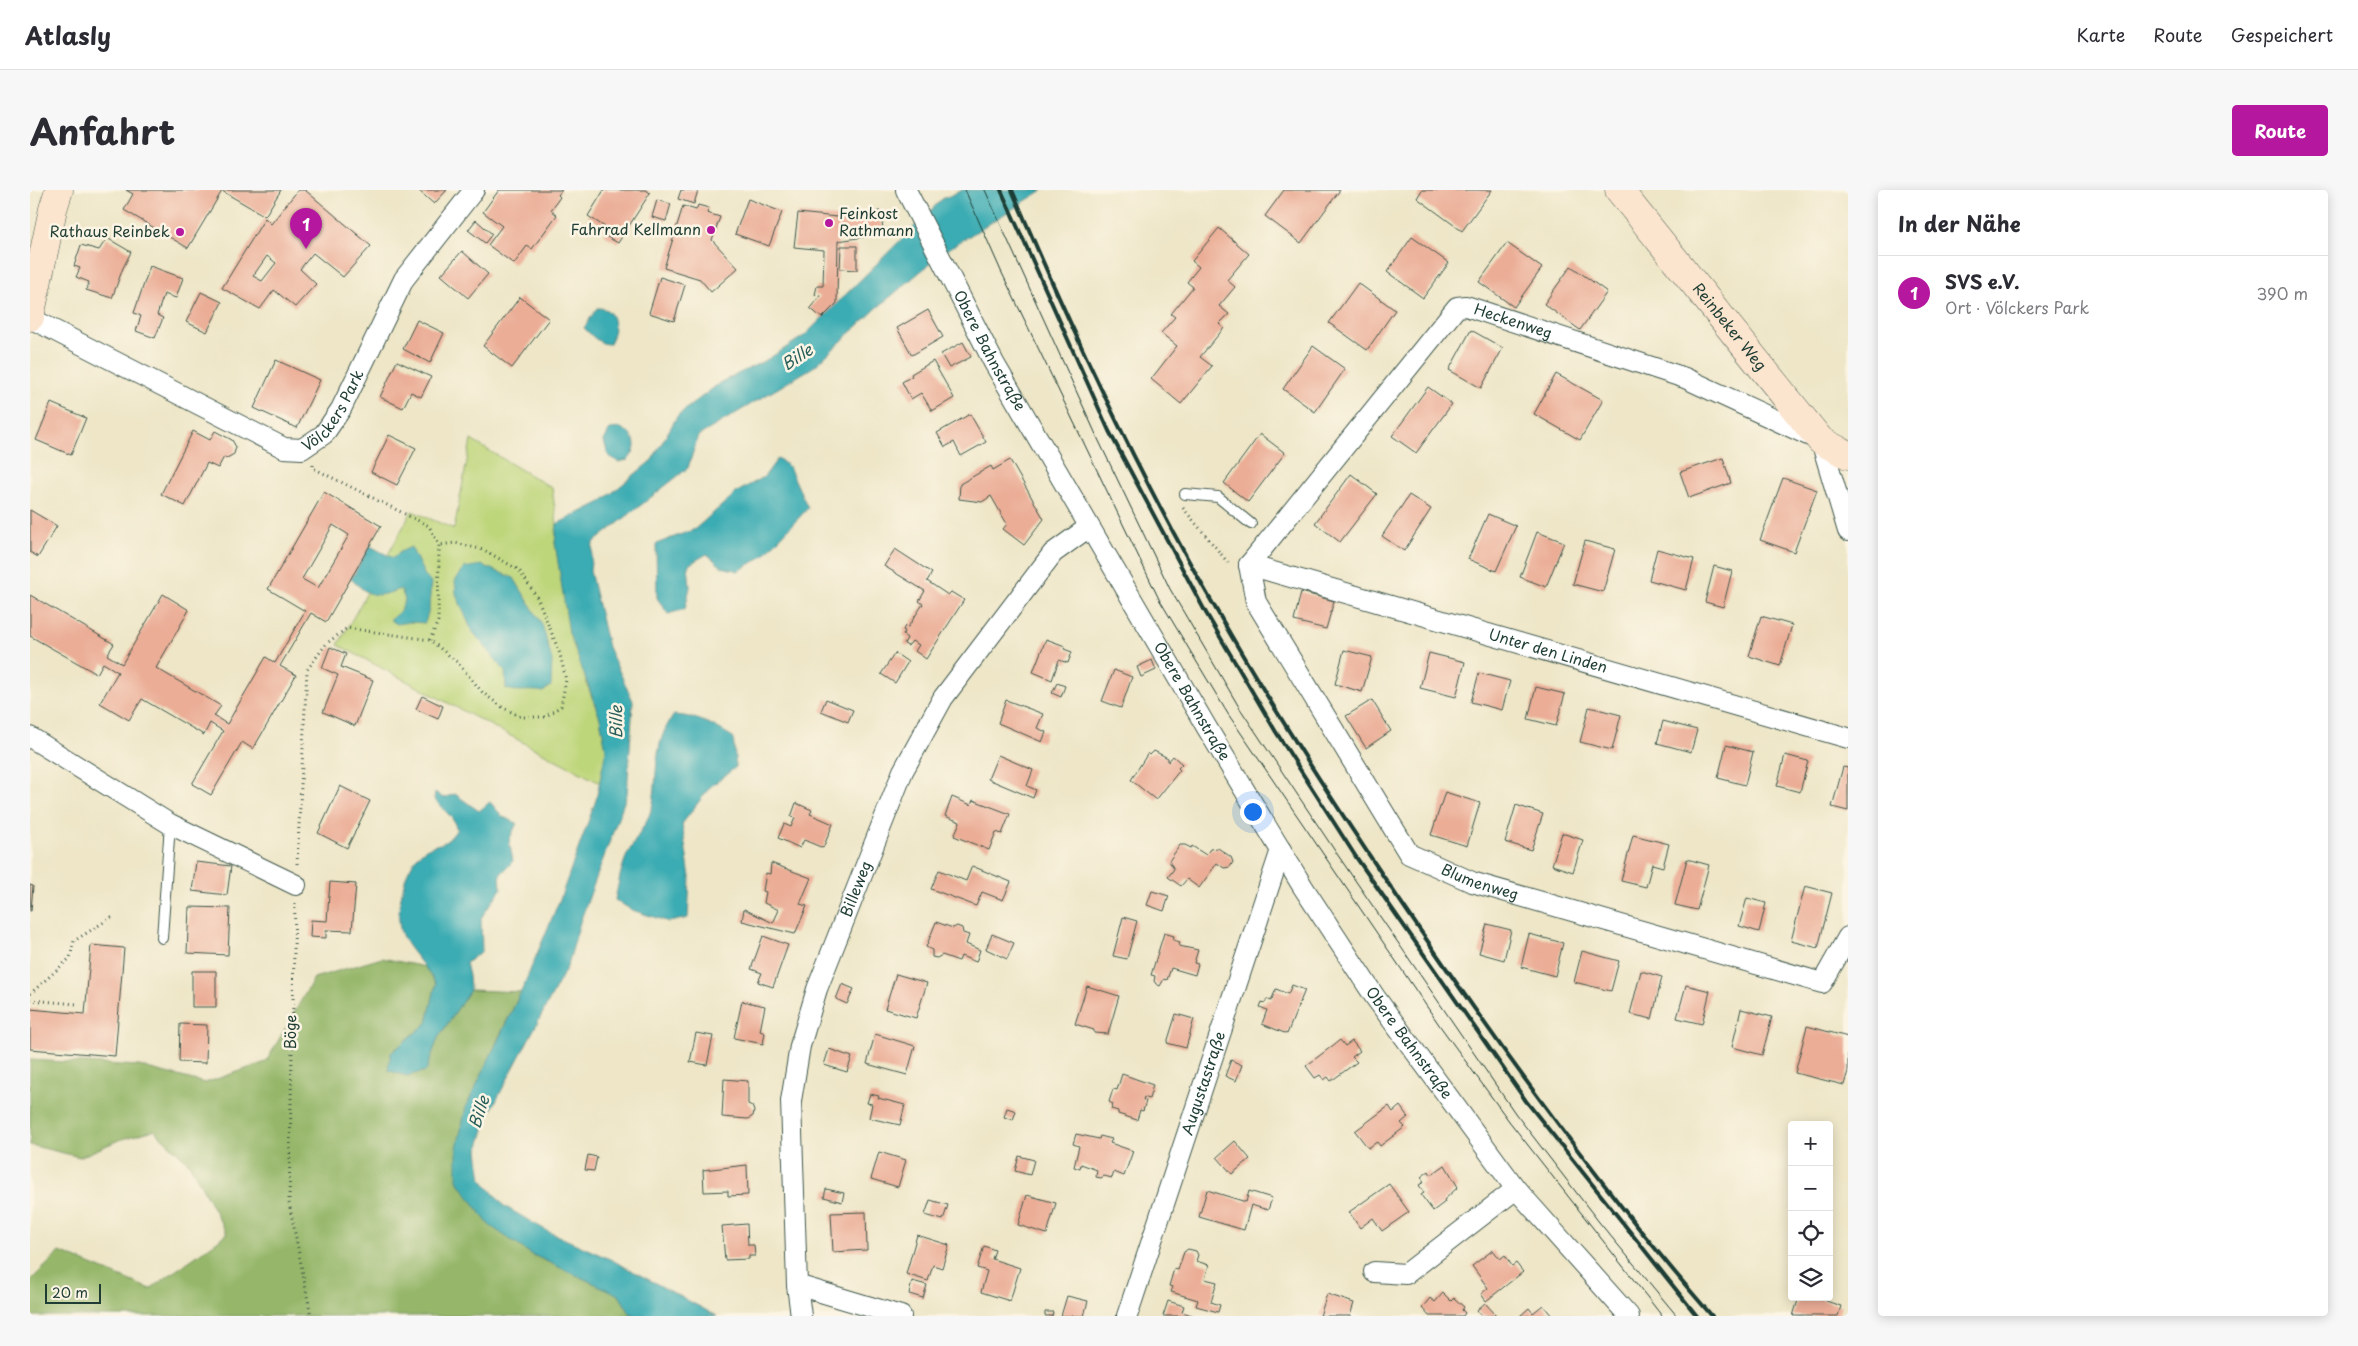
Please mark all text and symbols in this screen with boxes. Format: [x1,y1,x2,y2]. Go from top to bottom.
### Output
text: Atlasly [25,17,111,53]
text: Karte [2077,21,2125,48]
text: Route [2153,21,2203,48]
text: Gespeichert [2231,21,2333,48]
text: Anfahrt [30,104,175,157]
button: Route [2232,105,2328,156]
place label: Feinkost Rathmann [839,201,914,241]
text: In der Nähe [1898,207,2020,239]
pin: 1 [290,208,322,249]
place label: Fahrrad Kellmann [571,217,701,240]
marker: Feinkost Rathmann [823,217,835,229]
place label: Rathaus Reinbek [50,219,170,242]
marker: Fahrrad Kellmann [705,224,717,236]
marker: Rathaus Reinbek [174,226,186,238]
text: SVS e.V. [1945,267,2019,295]
street label: Reinbeker Weg [1688,277,1773,375]
text: 1 [1910,281,1918,305]
text: 390 m [2257,281,2308,305]
street label: Obere Bahnstraße [949,286,1033,415]
text: Ort · Völckers Park [1945,295,2089,319]
street label: Heckenweg [1471,296,1556,344]
water label: Bille [776,336,818,375]
street label: Völckers Park [296,365,369,456]
street label: Unter den Linden [1486,622,1610,678]
street label: Obere Bahnstraße [1149,637,1237,764]
water label: Bille [603,704,627,738]
your location [1240,799,1266,825]
street label: Billeweg [834,857,876,920]
street label: Blumenweg [1438,857,1522,905]
street label: Obere Bahnstraße [1361,981,1459,1103]
street label: Böge [278,1014,301,1050]
street label: Augustastraße [1175,1028,1230,1138]
water label: Bille [462,1091,495,1131]
map controls [1788,1121,1833,1301]
button: + [1788,1121,1833,1166]
button: − [1788,1166,1833,1211]
button: locate [1788,1211,1833,1256]
button: layers [1788,1256,1833,1301]
scale bar [45,1281,101,1304]
text: 20 m [52,1282,88,1303]

